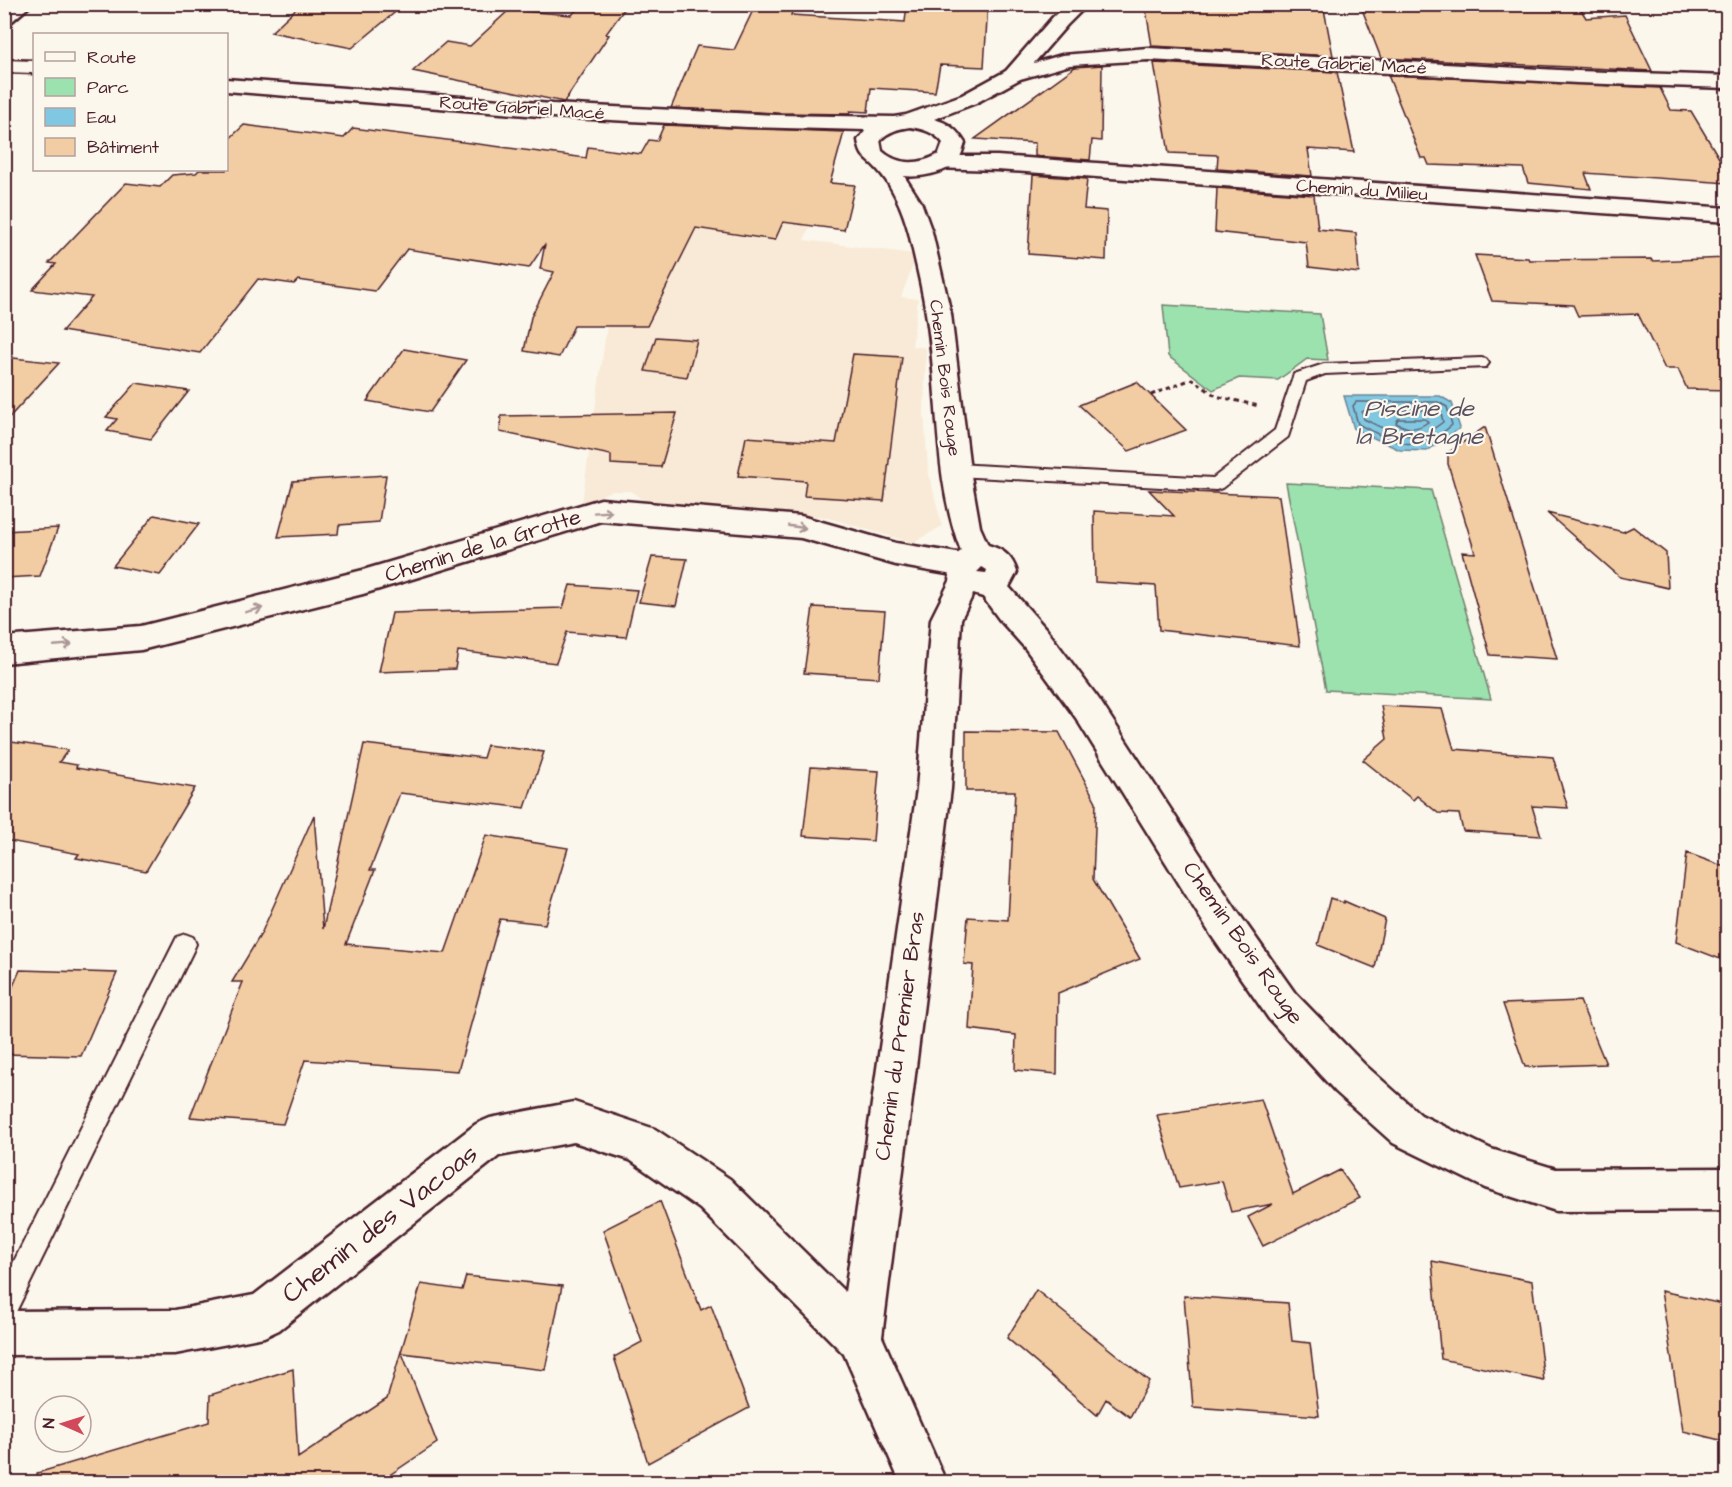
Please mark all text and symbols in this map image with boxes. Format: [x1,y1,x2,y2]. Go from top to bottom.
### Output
legend [33,33,228,171]
text: Route [87,45,136,70]
street label: Route Gabriel Macé [1261,47,1428,81]
text: Parc [87,75,129,100]
street label: Route Gabriel Macé [439,90,606,126]
text: Eau [87,105,116,130]
text: Bâtiment [87,135,160,160]
street label: Chemin du Milieu [1295,173,1429,207]
street label: Chemin Bois Rouge [922,298,967,458]
water label: Piscine de la Bretagne [1355,392,1484,455]
street label: Chemin de la Grotte [381,501,585,591]
one-way arrow [593,506,612,517]
one-way arrow [787,522,806,533]
one-way arrow [244,603,263,615]
one-way arrow [52,639,72,650]
street label: Chemin Bois Rouge [1174,855,1311,1031]
street label: Chemin du Premier Bras [867,909,933,1163]
street label: Chemin des Vacoas [274,1135,486,1313]
north arrow [33,1394,93,1454]
text: N [38,1418,60,1429]

